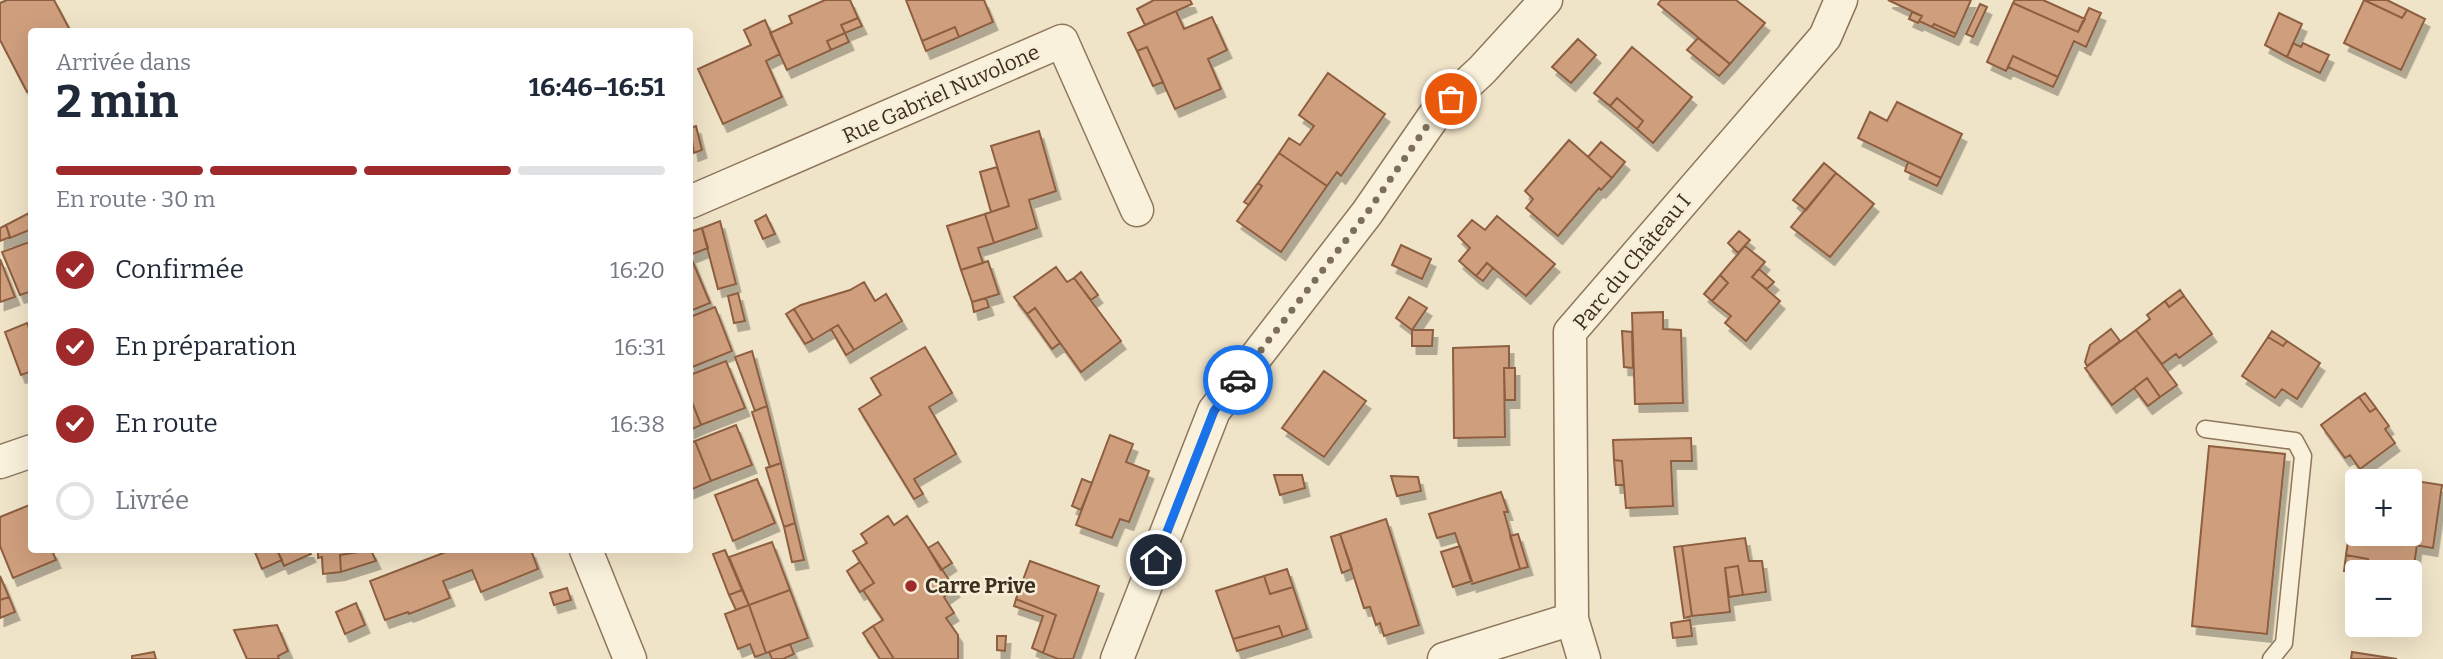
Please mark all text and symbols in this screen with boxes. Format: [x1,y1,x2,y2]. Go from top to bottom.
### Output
street label: Rue Gabriel Nuvolone [838,39,1044,149]
text: Arrivée dans [56,48,191,76]
pin [1421,69,1481,129]
text: 16:46–16:51 [529,72,665,103]
text: 2 min [56,74,178,129]
icon: bag [1432,80,1470,118]
text: En route · 30 m [56,185,215,213]
street label: Parc du Château I [1568,189,1696,335]
icon: check [56,251,94,289]
text: Confirmée [115,254,244,285]
text: 16:20 [610,256,665,284]
icon: check [56,328,94,366]
text: En préparation [115,331,296,362]
text: 16:31 [615,333,665,361]
courier [1203,345,1273,415]
icon: car [1219,361,1257,399]
icon: check [56,405,94,443]
text: En route [115,408,218,439]
text: 16:38 [610,410,665,438]
map controls [2345,469,2422,637]
button: + [2345,469,2422,546]
text: Livrée [115,485,189,516]
pin [1126,530,1186,590]
icon: home [1137,541,1175,579]
button: − [2345,560,2422,637]
place label: Carre Prive [925,573,1036,599]
marker: Carre Prive [903,578,919,594]

